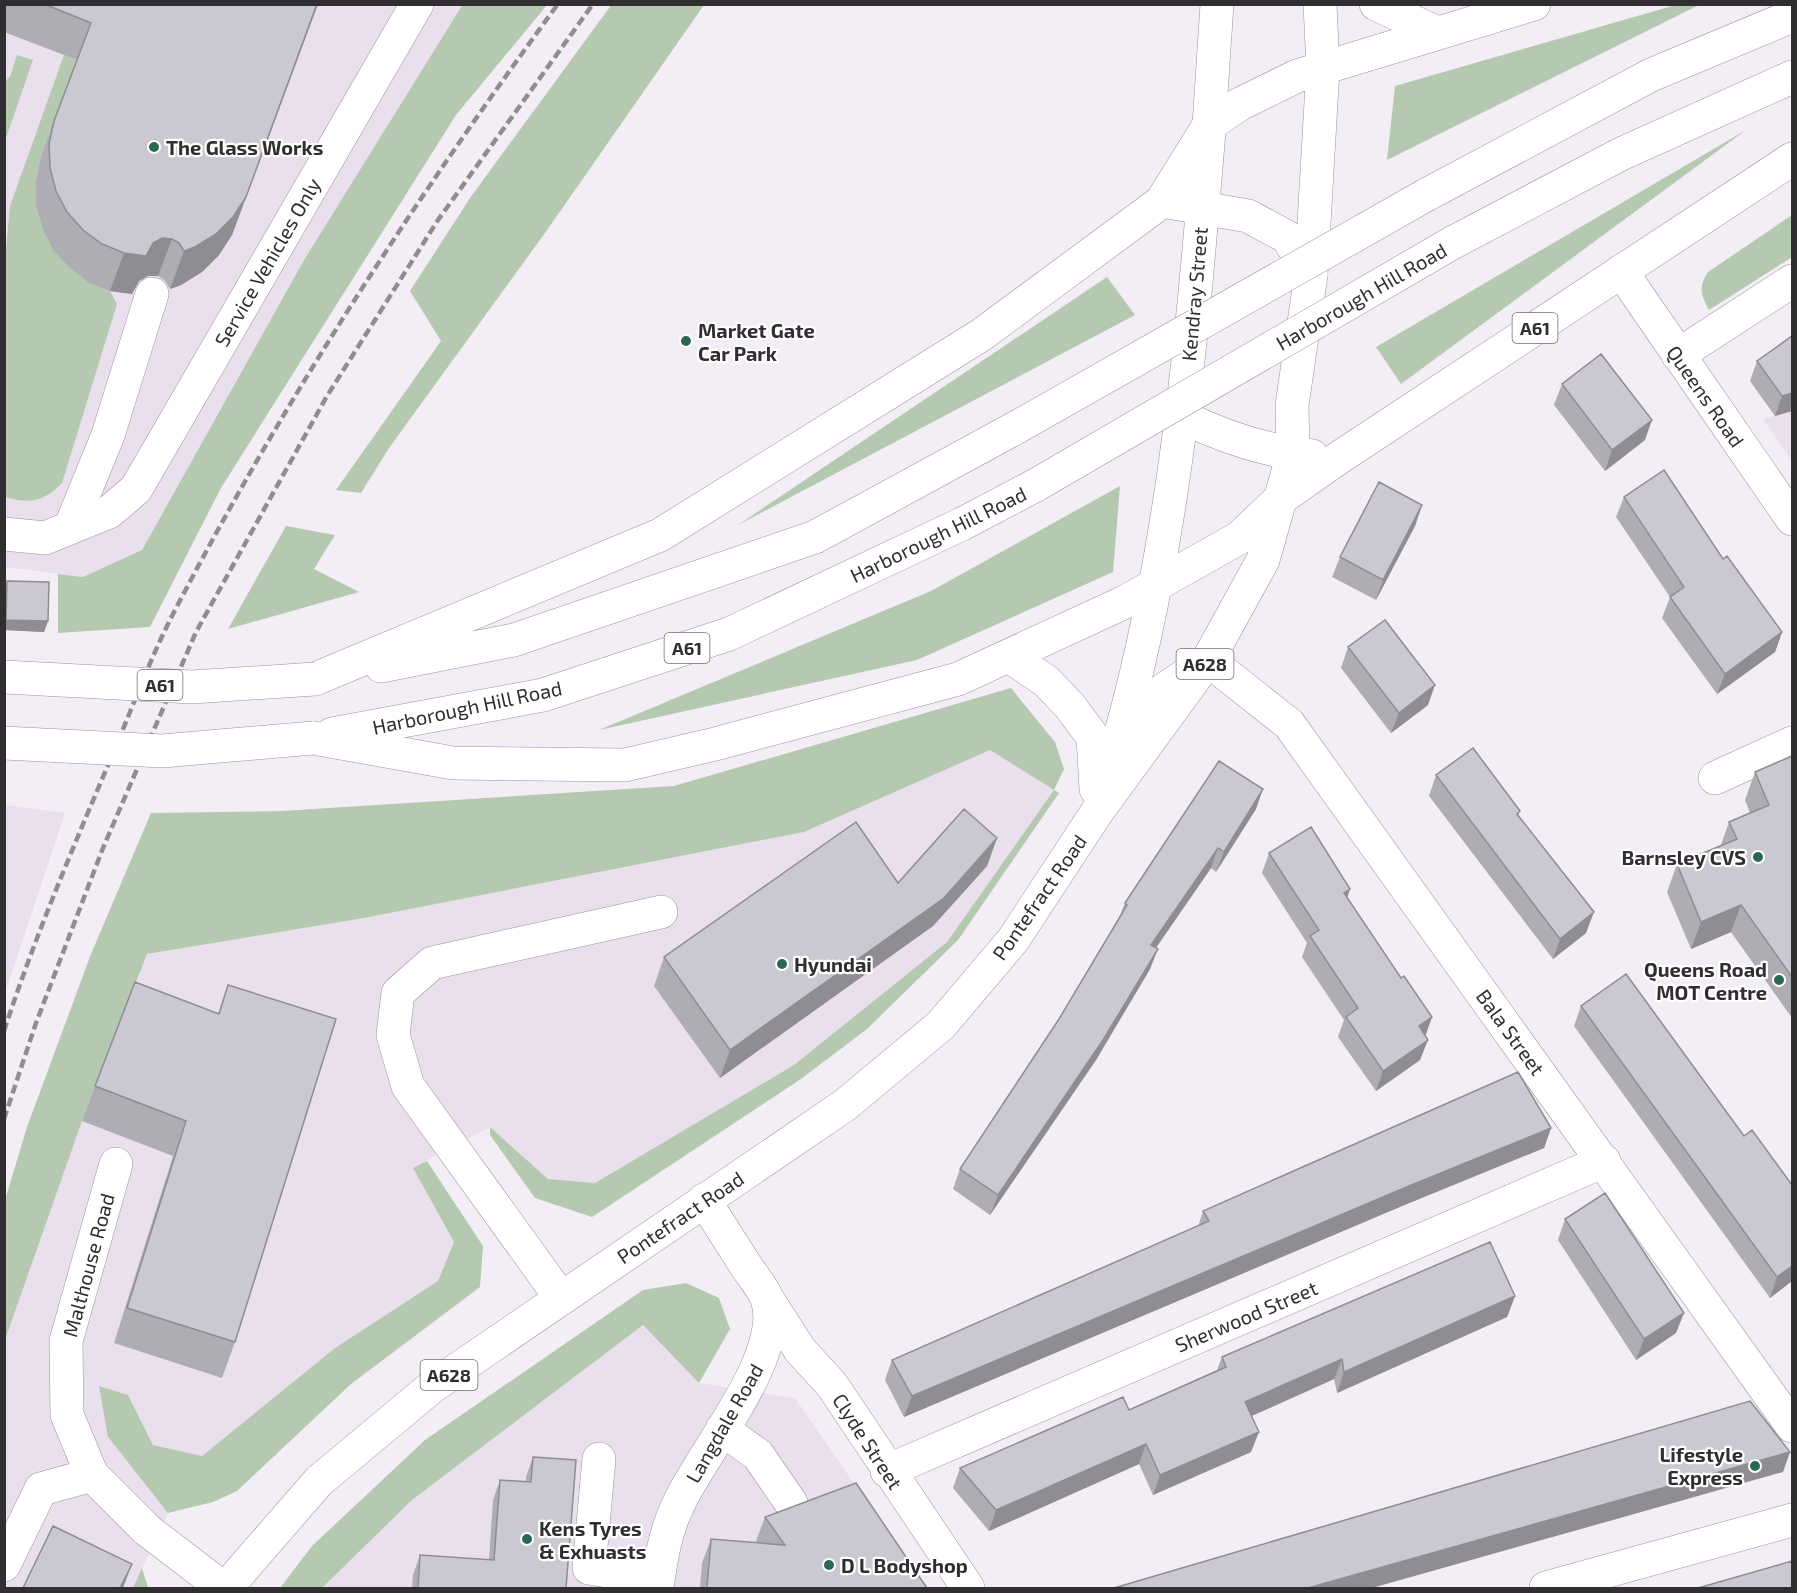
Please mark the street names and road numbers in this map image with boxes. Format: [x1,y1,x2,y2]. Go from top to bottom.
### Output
street label: Service Vehicles Only [209,173,325,351]
street label: Kendray Street [1176,226,1212,362]
street label: Harborough Hill Road [1271,237,1451,355]
road number: A61 [1512,313,1558,343]
street label: Queens Road [1662,341,1750,451]
street label: Harborough Hill Road [846,481,1030,587]
road number: A61 [664,633,710,663]
road number: A628 [1176,649,1234,679]
road number: A61 [138,670,182,700]
street label: Harborough Hill Road [370,675,564,739]
street label: Pontefract Road [987,830,1091,964]
street label: Bala Street [1472,984,1550,1080]
street label: Pontefract Road [612,1166,748,1268]
street label: Malthouse Road [57,1191,119,1339]
street label: Sherwood Street [1171,1275,1321,1357]
street label: Langdale Road [680,1359,768,1487]
road number: A628 [420,1360,478,1390]
street label: Clyde Street [828,1388,908,1494]

